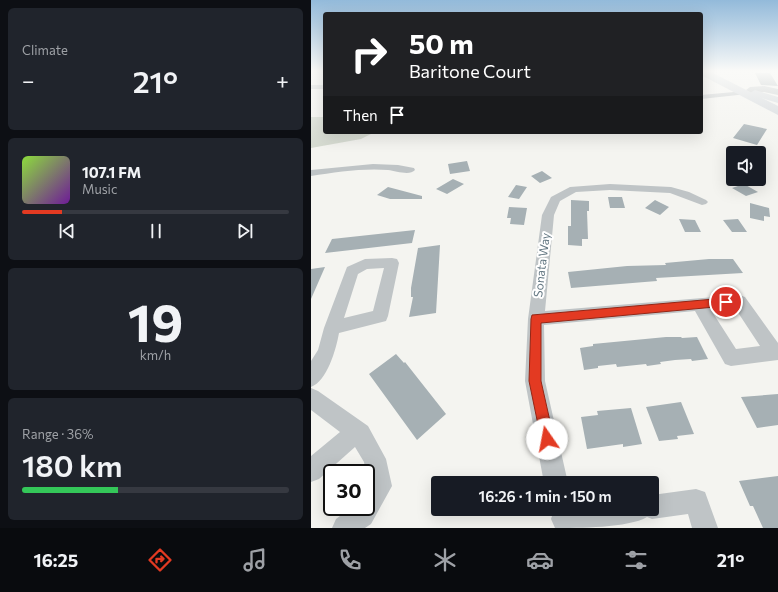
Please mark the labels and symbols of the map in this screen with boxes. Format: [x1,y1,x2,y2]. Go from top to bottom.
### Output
street label: Sonata Way [530,232,552,298]
pin [709,285,743,319]
position arrow [526,418,568,460]
speed limit sign: 30 [323,464,375,516]

